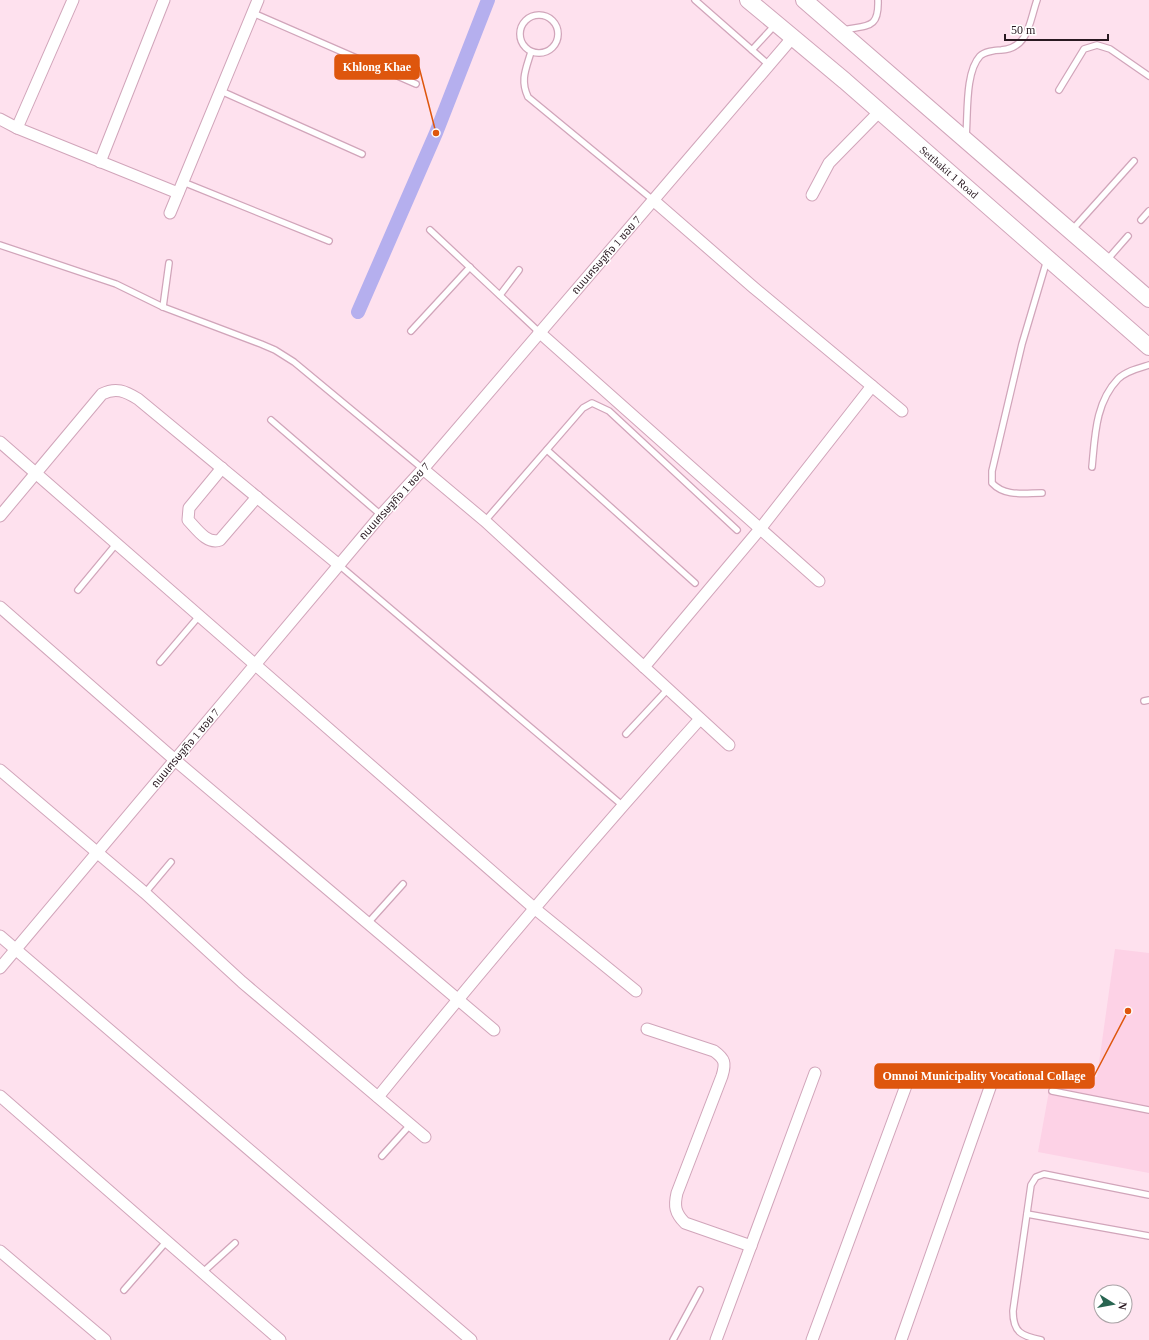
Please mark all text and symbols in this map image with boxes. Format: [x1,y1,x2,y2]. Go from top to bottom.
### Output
scale bar [1005,16,1108,42]
text: 50 m [1011,23,1036,37]
callout: Khlong Khae [335,55,419,79]
text: Khlong Khae [343,60,412,74]
street label: Setthakit 1 Road [917,143,981,201]
street label: ถนนเศรษฐกิจ 1 ซอย 7 [569,213,643,296]
street label: ถนนเศรษฐกิจ 1 ซอย 7 [356,460,432,542]
street label: ถนนเศรษฐกิจ 1 ซอย 7 [149,706,222,790]
callout: Omnoi Municipality Vocational Collage [875,1064,1094,1088]
text: Omnoi Municipality Vocational Collage [882,1069,1086,1083]
north arrow [1093,1284,1133,1324]
text: N [1116,1301,1129,1311]

